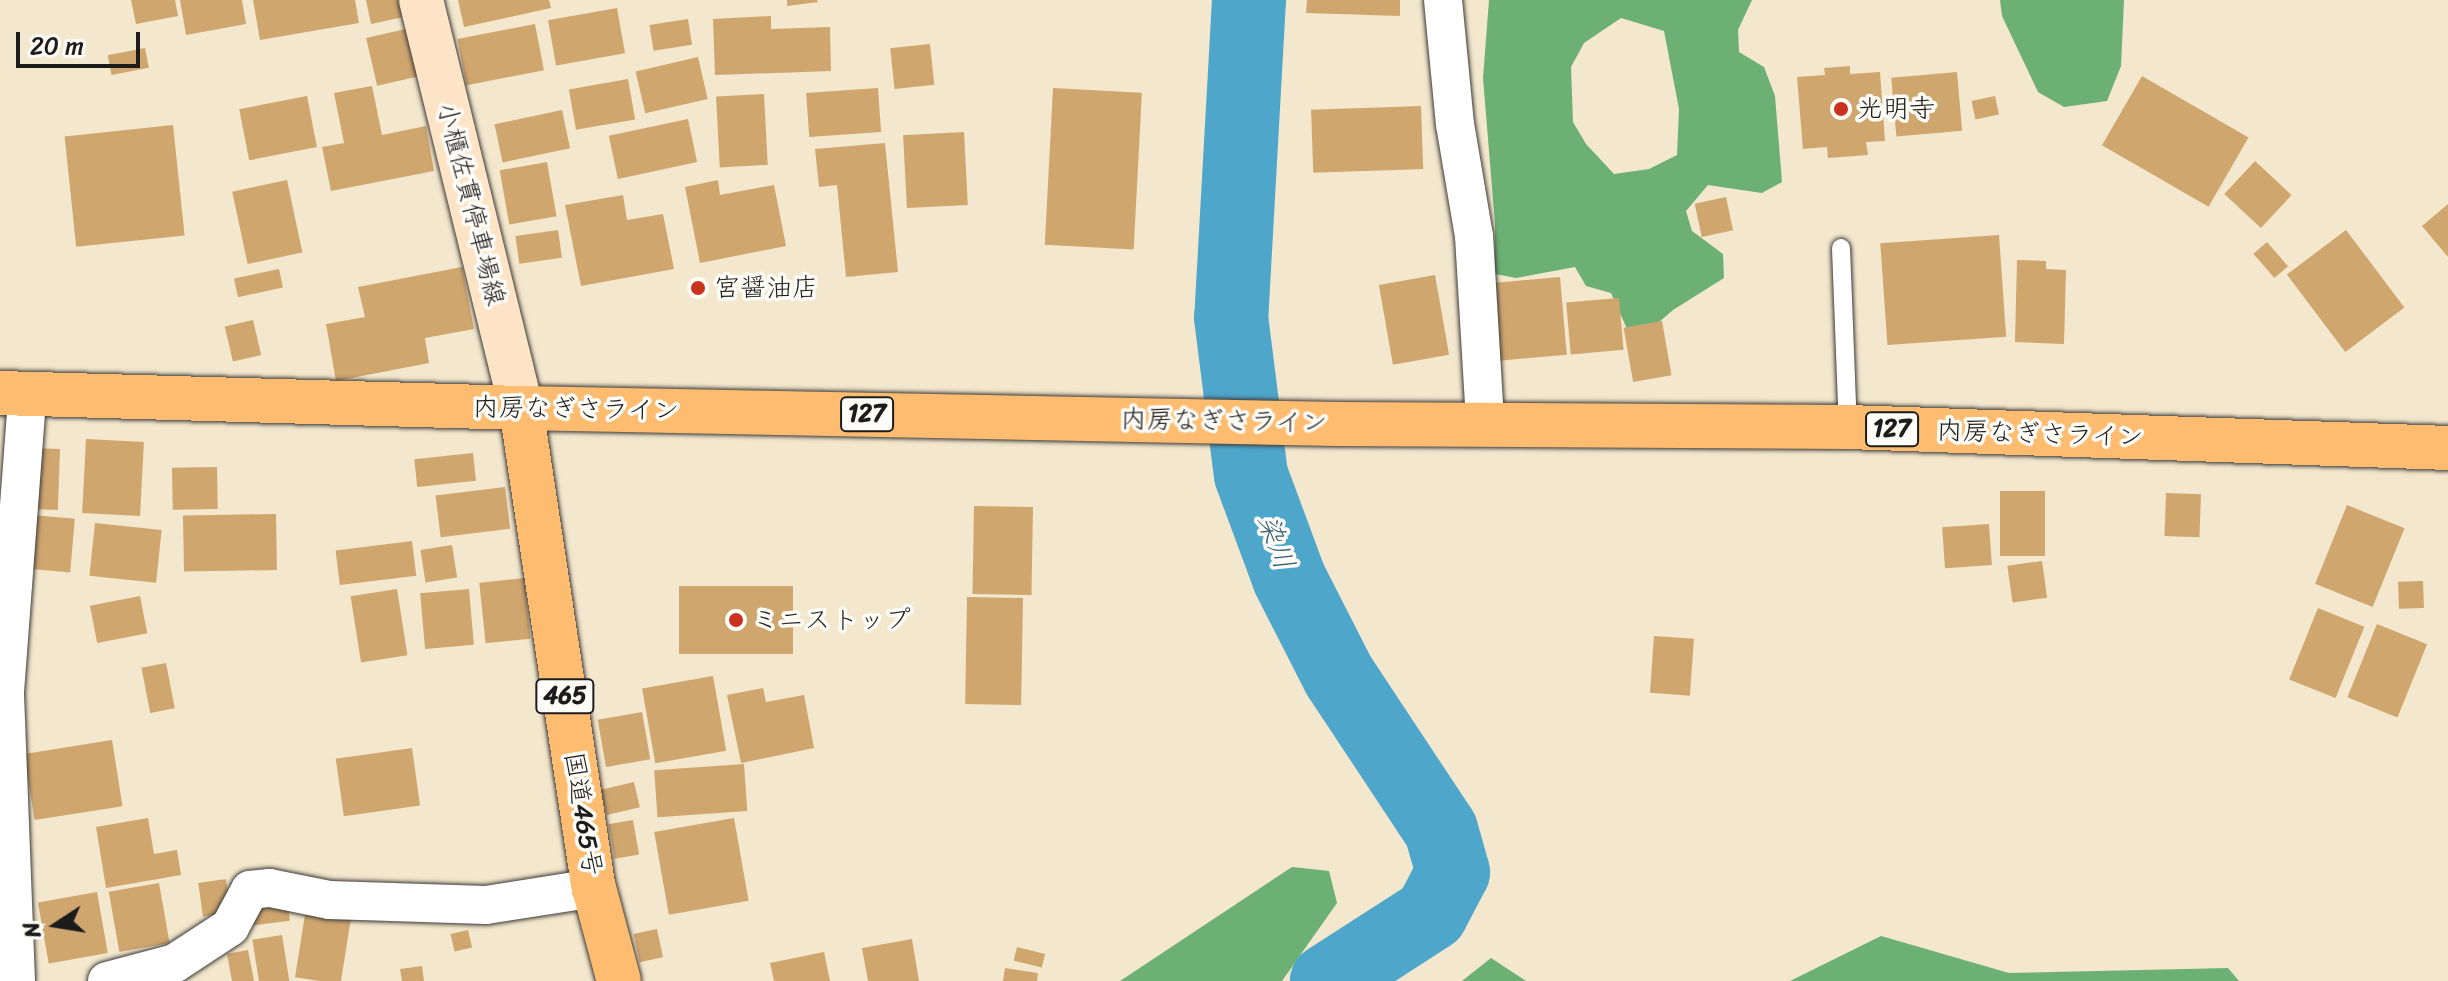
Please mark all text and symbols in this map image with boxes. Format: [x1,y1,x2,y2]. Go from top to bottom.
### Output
scale bar [20,16,144,66]
text: 20 m [30,25,84,67]
place label: 光明寺 [1857,93,1935,125]
street label: 小櫃佐貫停車場線 [431,99,511,309]
marker: 光明寺 [1832,100,1850,118]
place label: 宮醤油店 [714,272,818,304]
marker: 宮醤油店 [689,279,707,297]
street label: 内房なぎさライン [472,392,680,426]
road number: 127 [839,394,895,434]
street label: 内房なぎさライン [1120,404,1328,438]
road number: 127 [1864,409,1920,449]
street label: 内房なぎさライン [1936,415,2144,453]
water label: 染川 [1251,510,1301,574]
place label: ミニストップ [752,604,908,636]
marker: ミニストップ [727,611,745,629]
road number: 465 [535,676,595,716]
street label: 国道465号 [558,750,608,878]
north arrow [16,885,96,965]
text: N [11,919,53,942]

